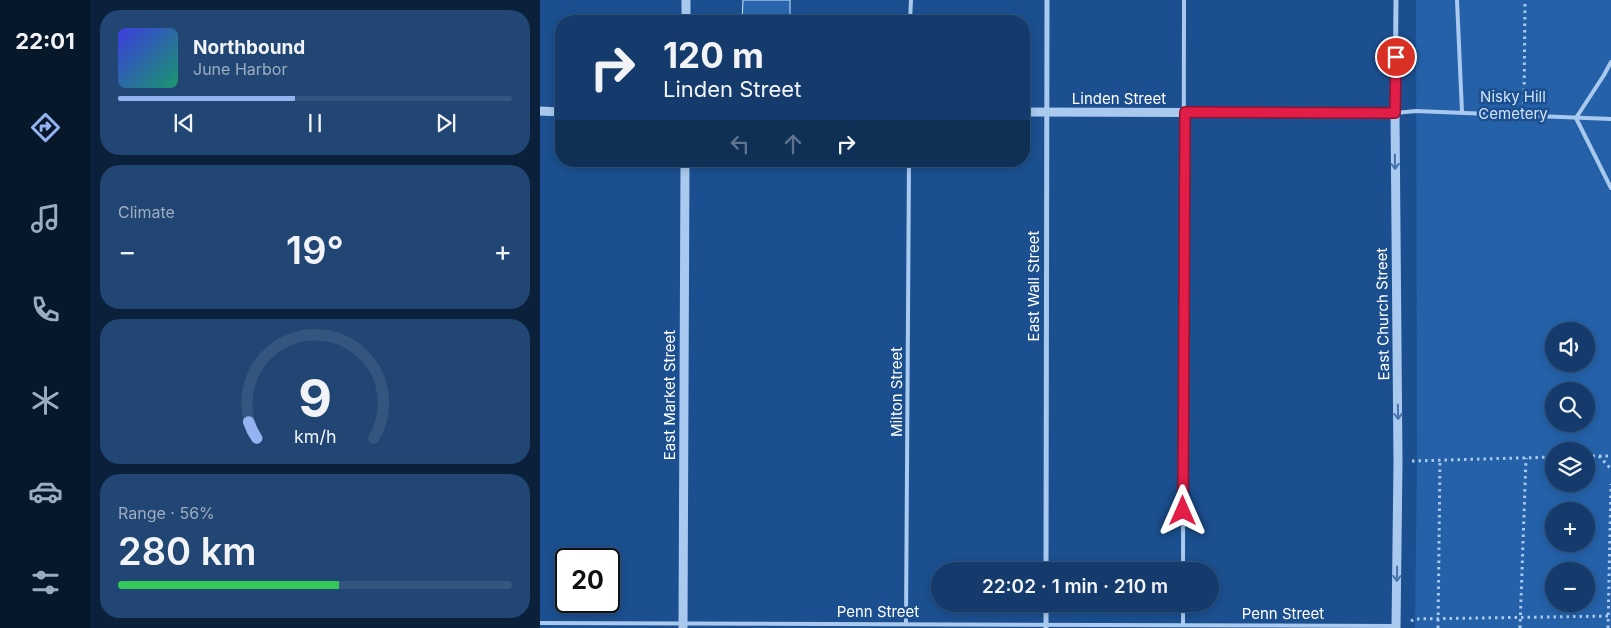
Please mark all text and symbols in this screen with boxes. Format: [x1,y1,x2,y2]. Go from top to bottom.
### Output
text: 22:01 [15,28,75,54]
text: 120 m [663,34,764,76]
icon: right [580,35,645,100]
text: Northbound [193,36,305,59]
pin [1375,36,1417,78]
icon: arrive [1382,43,1410,71]
text: June Harbor [193,59,287,79]
text: Linden Street [663,76,801,102]
park label: Nisky Hill Cemetery [1478,87,1548,123]
street label: Linden Street [1072,89,1166,108]
icon: previous [170,109,198,137]
icon: pause [301,109,329,137]
icon: next [432,109,460,137]
icon: directions [28,110,63,145]
icon: left [726,130,754,158]
icon: ahead [779,130,807,158]
icon: right [832,130,860,158]
one-way arrow [1390,154,1400,170]
icon: music [28,201,63,236]
text: Climate [118,202,175,222]
text: 19° [286,227,344,273]
street label: East Wall Street [1024,231,1043,341]
text: − [118,234,137,268]
text: + [493,234,512,268]
street label: East Church Street [1372,247,1393,380]
icon: phone [28,292,63,327]
map controls [1545,322,1595,612]
button: sound [1545,322,1595,372]
street label: East Market Street [660,330,679,460]
street label: Milton Street [887,347,906,437]
text: 9 [298,367,332,430]
button: search [1545,382,1595,432]
icon: climate [28,383,63,418]
one-way arrow [1393,404,1403,420]
text: km/h [294,426,336,447]
button: layers [1545,442,1595,492]
icon: car [28,474,63,509]
position arrow [1156,484,1208,536]
button: + [1545,502,1595,552]
text: Range · 56% [118,503,215,523]
text: 280 km [118,528,257,574]
speed limit sign: 20 [555,548,620,613]
button: − [1545,562,1595,612]
icon: filters [28,565,63,600]
one-way arrow [1392,566,1402,582]
text: 22:02 · 1 min · 210 m [982,575,1168,598]
street label: Penn Street [837,602,919,621]
street label: Penn Street [1242,604,1324,623]

